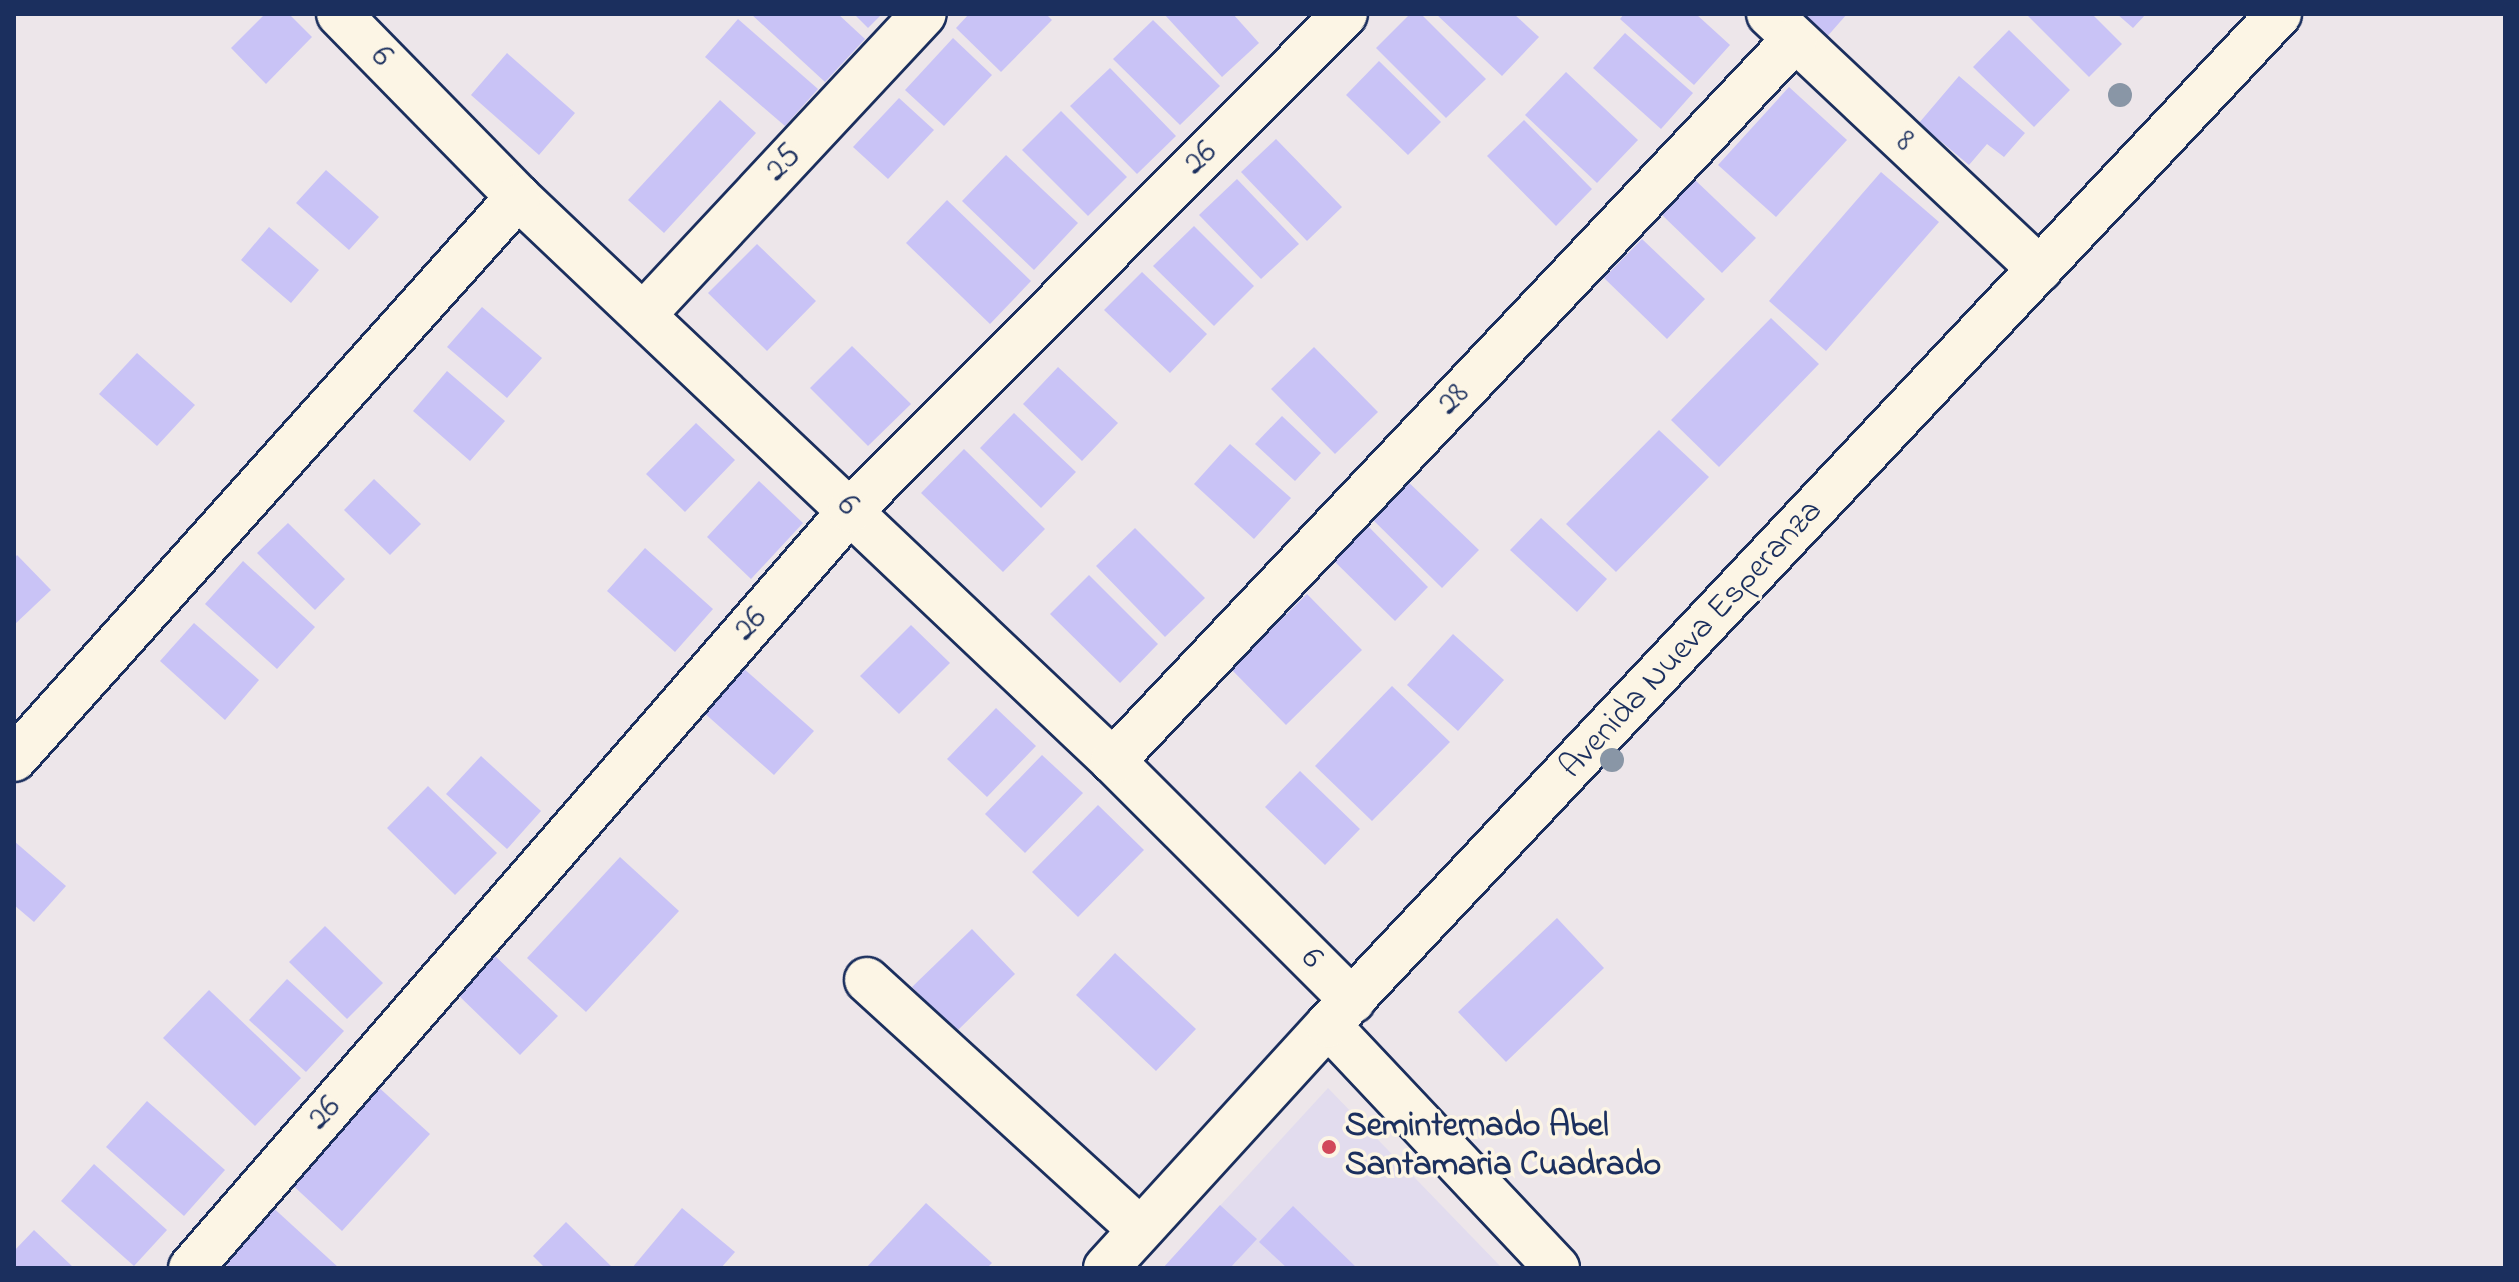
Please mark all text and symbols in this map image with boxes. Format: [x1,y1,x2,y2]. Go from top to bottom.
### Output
street label: 6 [361,37,401,77]
street label: 8 [1885,123,1923,161]
street label: 26 [1175,133,1227,185]
street label: 25 [757,137,811,191]
street label: 28 [1429,375,1479,425]
street label: 6 [827,486,867,526]
street label: Avenida Nueva Esperanza [1552,492,1832,788]
street label: 26 [725,600,777,650]
street label: 6 [1291,939,1331,979]
street label: 26 [299,1089,351,1139]
place label: Seminternado Abel Santamaria Cuadrado [1345,1107,1661,1186]
marker: Seminternado Abel Santamaria Cuadrado [1320,1138,1338,1156]

